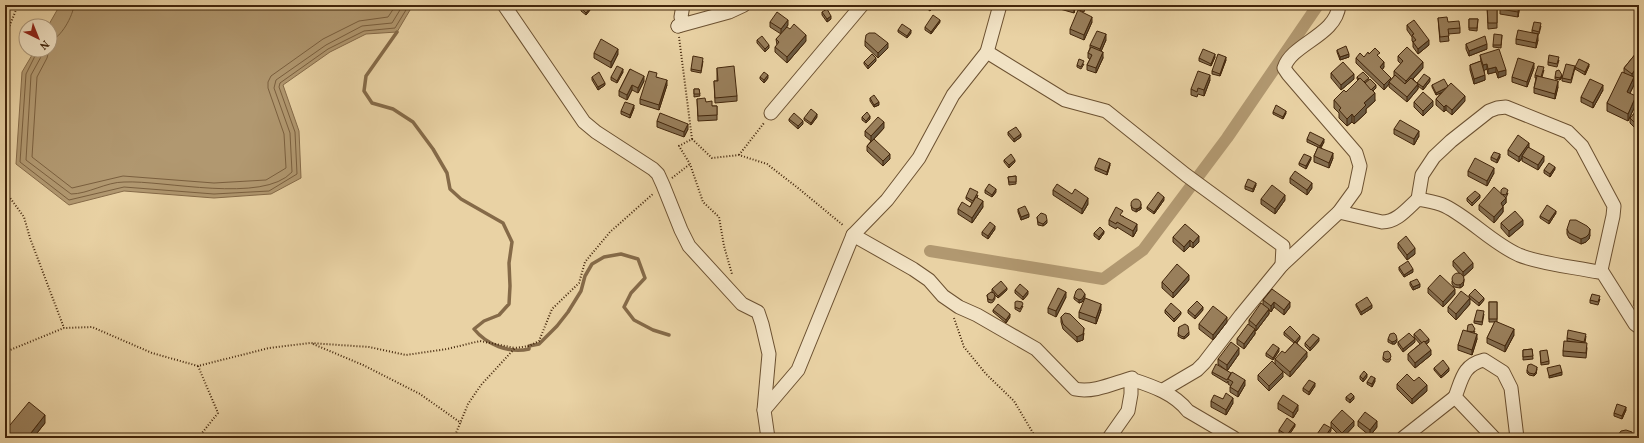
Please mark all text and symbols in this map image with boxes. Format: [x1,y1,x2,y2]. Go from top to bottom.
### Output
north arrow [18,18,58,58]
text: N [36,36,52,52]

